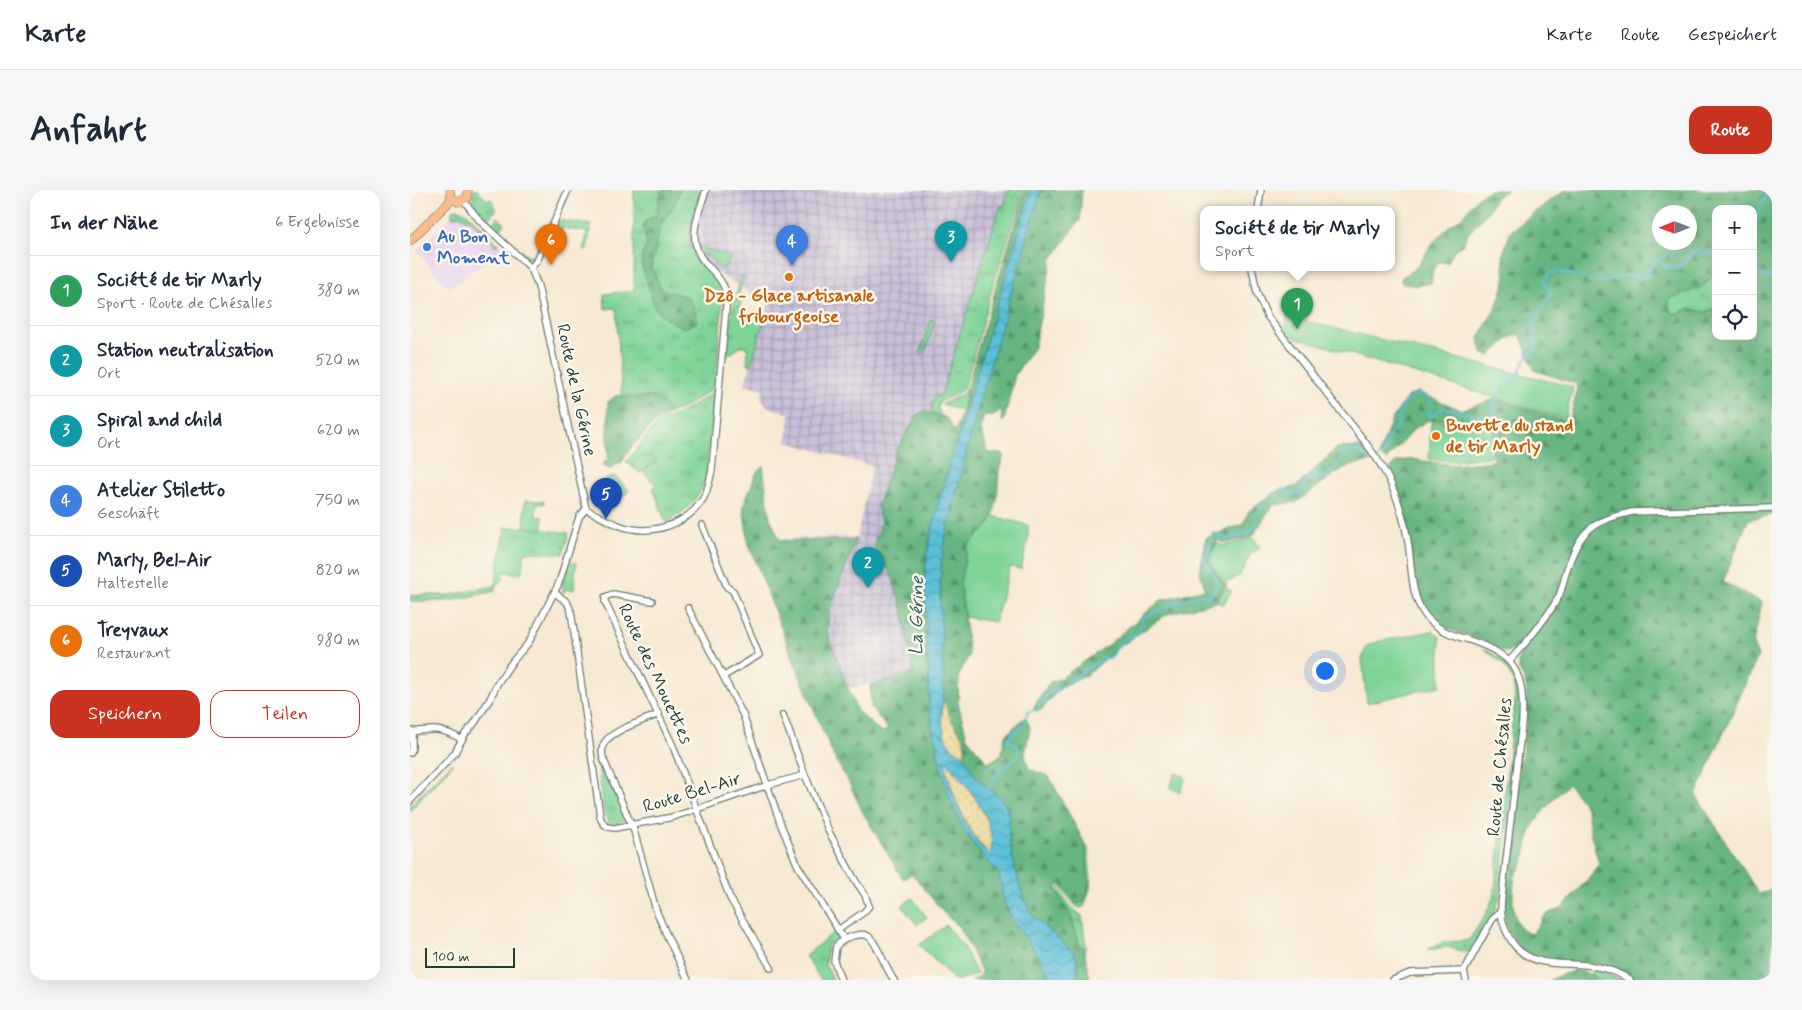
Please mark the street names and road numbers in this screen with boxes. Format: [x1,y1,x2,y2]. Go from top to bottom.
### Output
street label: Route de la Gérine [550,322,602,458]
street label: Route des Mouettes [612,600,698,748]
street label: Route de Chésalles [1482,697,1518,837]
street label: Route Bel-Air [640,767,744,819]

